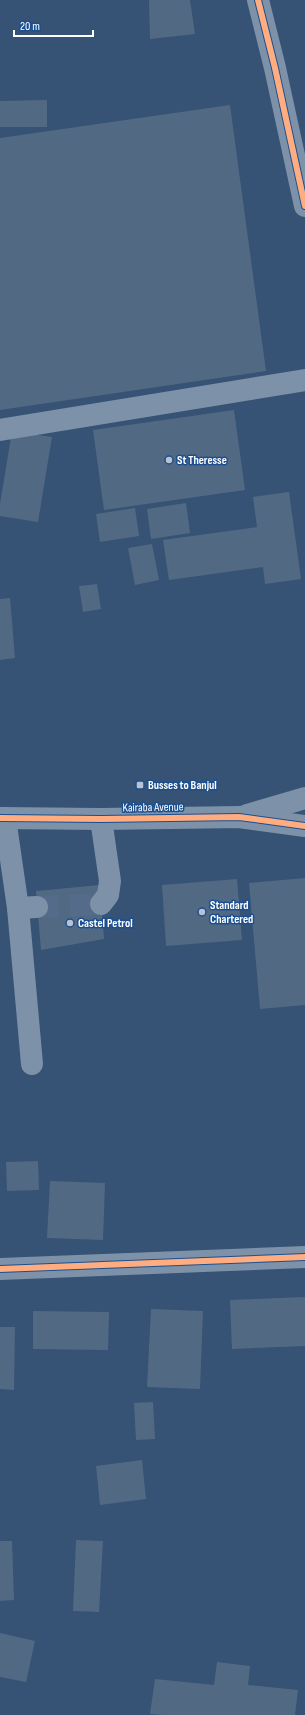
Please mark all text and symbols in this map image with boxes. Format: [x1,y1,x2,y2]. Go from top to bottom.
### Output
scale bar [14,12,93,38]
text: 20 m [20,19,40,34]
place label: St Theresse [177,453,227,468]
marker: St Theresse [164,455,174,465]
place label: Busses to Banjul [148,778,217,793]
marker: Busses to Banjul [135,780,145,790]
street label: Kairaba Avenue [122,799,184,816]
place label: Standard Chartered [210,898,253,927]
marker: Standard Chartered [197,907,207,917]
place label: Castel Petrol [78,916,133,931]
marker: Castel Petrol [65,918,75,928]

